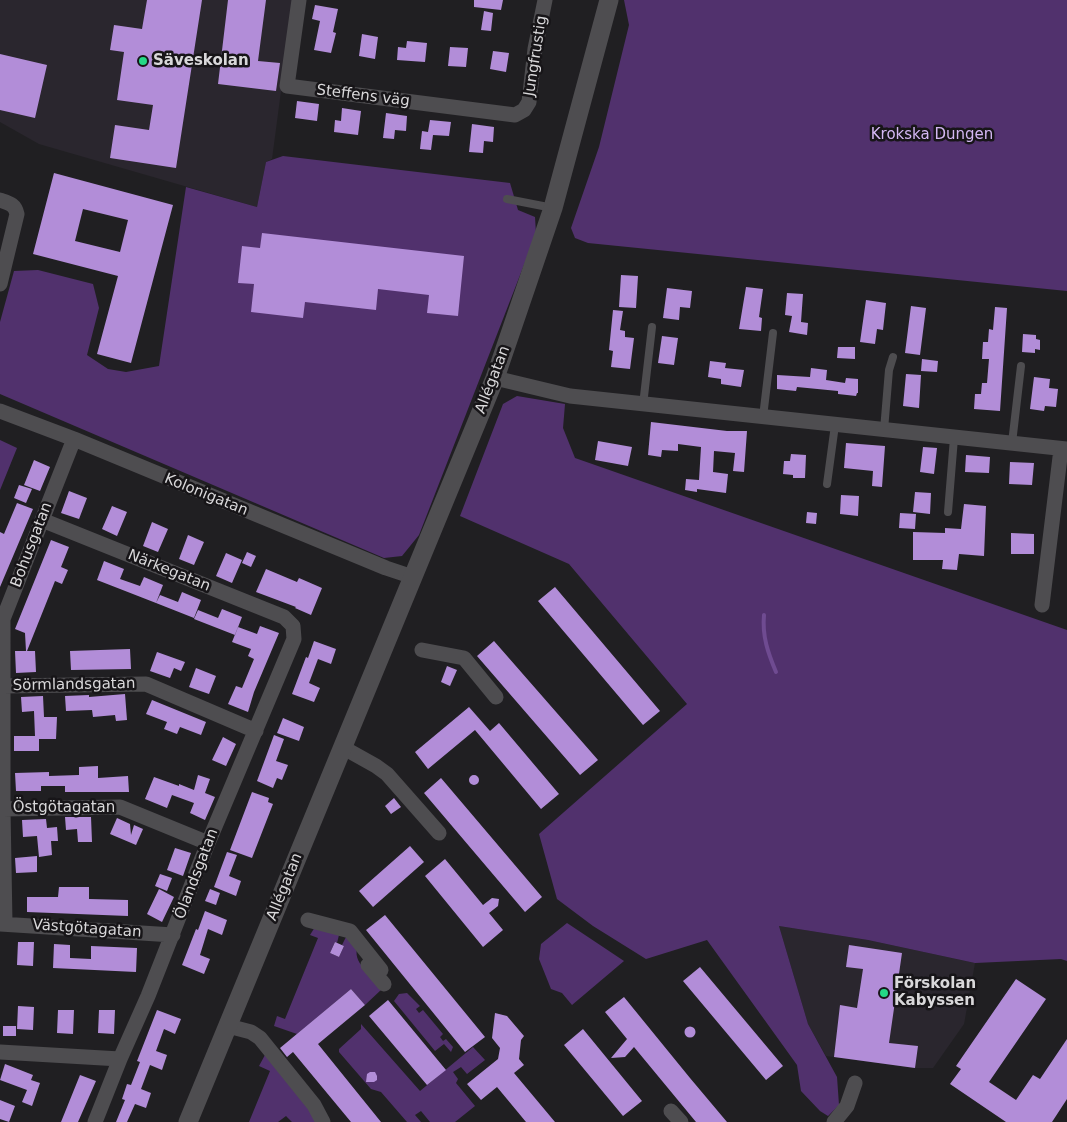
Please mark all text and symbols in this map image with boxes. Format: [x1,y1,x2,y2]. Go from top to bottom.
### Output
street label: Jungfrustig [521,14,551,98]
place label: Säveskolan [153,52,249,70]
marker: Säveskolan [137,55,149,67]
street label: Steffens väg [315,81,411,111]
park label: Krokska Dungen [871,126,993,144]
street label: Allégatan [472,344,514,416]
street label: Kolonigatan [162,470,250,520]
street label: Bohusgatan [8,500,56,590]
street label: Närkegatan [125,546,213,596]
street label: Sörmlandsgatan [12,675,136,695]
street label: Östgötagatan [13,799,115,817]
street label: Ölandsgatan [172,826,222,922]
street label: Allégatan [263,851,307,923]
street label: Västgötagatan [32,916,142,942]
place label: Förskolan Kabyssen [894,975,976,1010]
marker: Förskolan Kabyssen [878,987,890,999]

